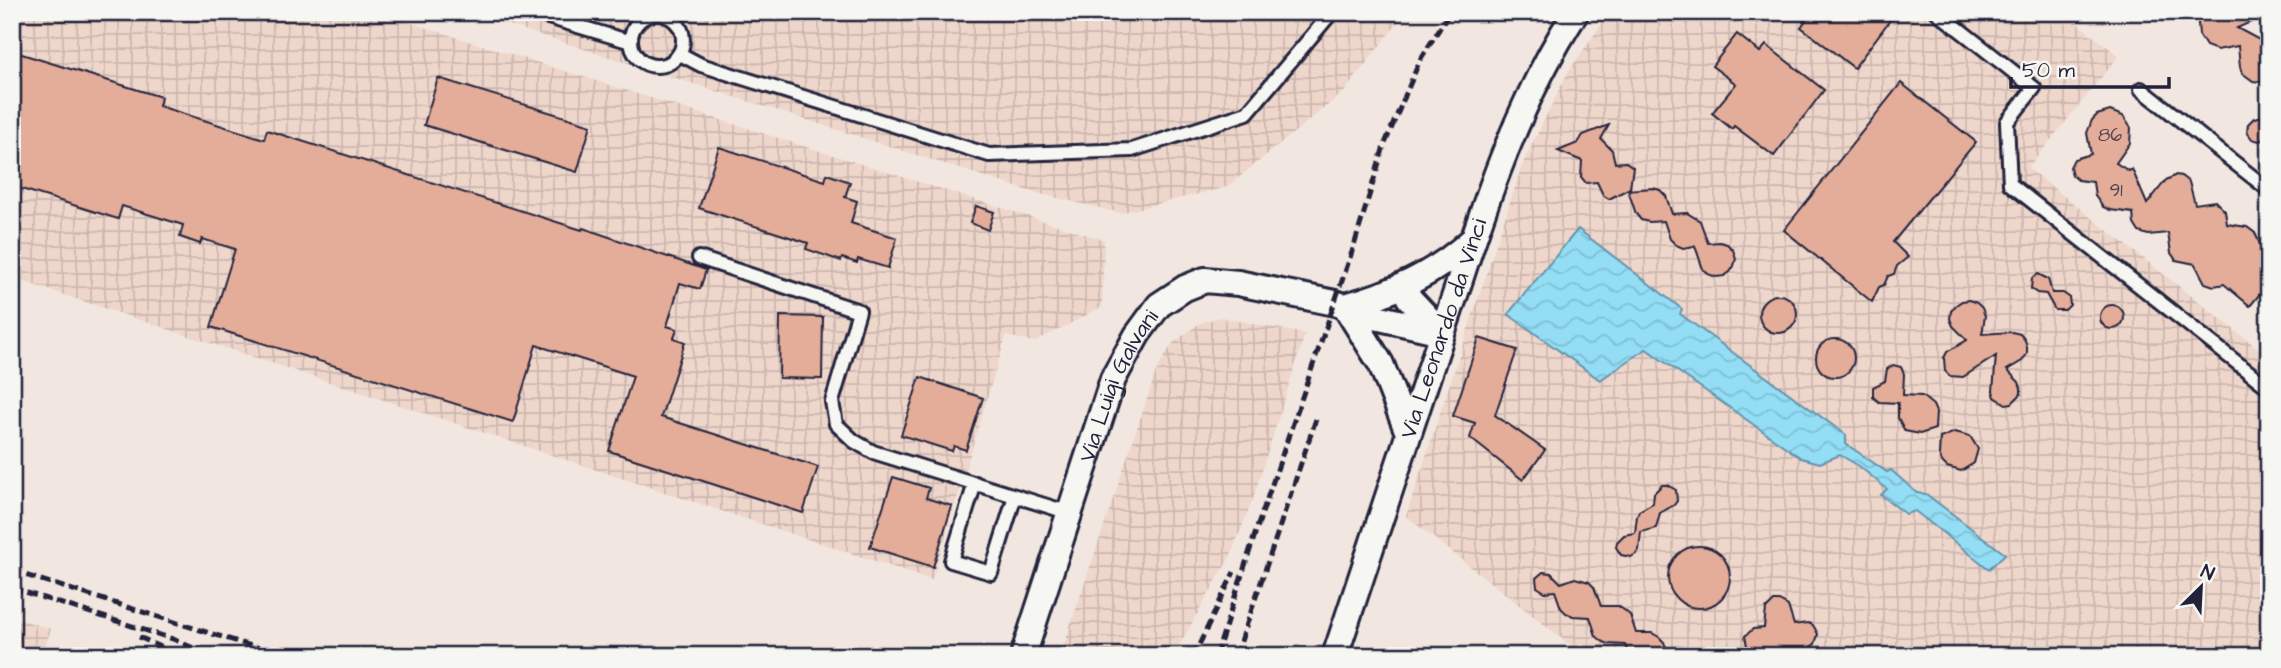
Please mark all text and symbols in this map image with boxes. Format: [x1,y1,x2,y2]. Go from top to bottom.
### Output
scale bar [2011,46,2169,90]
text: 50 m [2022,56,2076,85]
house number: 86 [2098,122,2122,149]
house number: 91 [2109,177,2123,204]
street label: Via Leonardo da Vinci [1392,214,1495,443]
street label: Via Luigi Galvani [1071,303,1167,466]
north arrow [2166,552,2236,622]
text: N [2196,558,2218,588]

